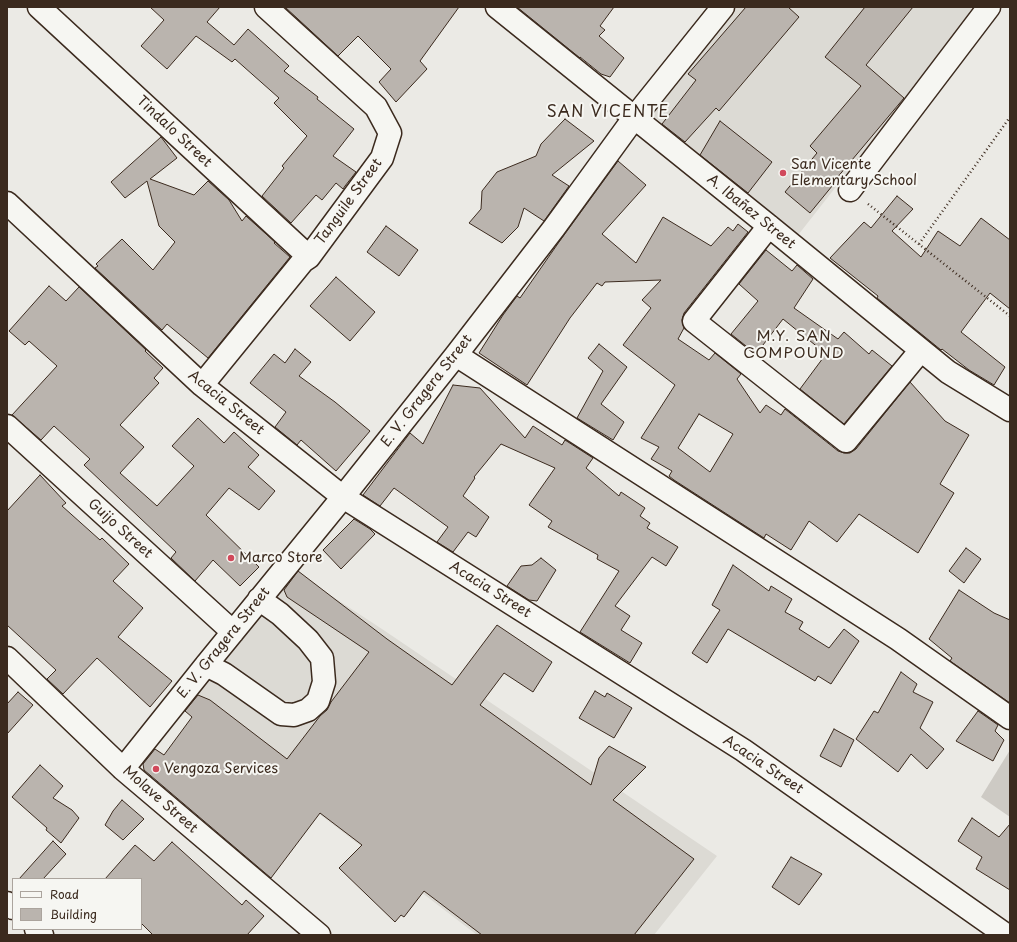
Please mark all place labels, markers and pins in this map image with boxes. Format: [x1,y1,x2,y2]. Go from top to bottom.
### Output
place label: San Vicente Elementary School [791,157,917,190]
marker: San Vicente Elementary School [778,168,788,178]
place label: Marco Store [239,550,323,566]
marker: Marco Store [226,553,236,563]
place label: Vengoza Services [164,761,278,777]
marker: Vengoza Services [151,764,161,774]

